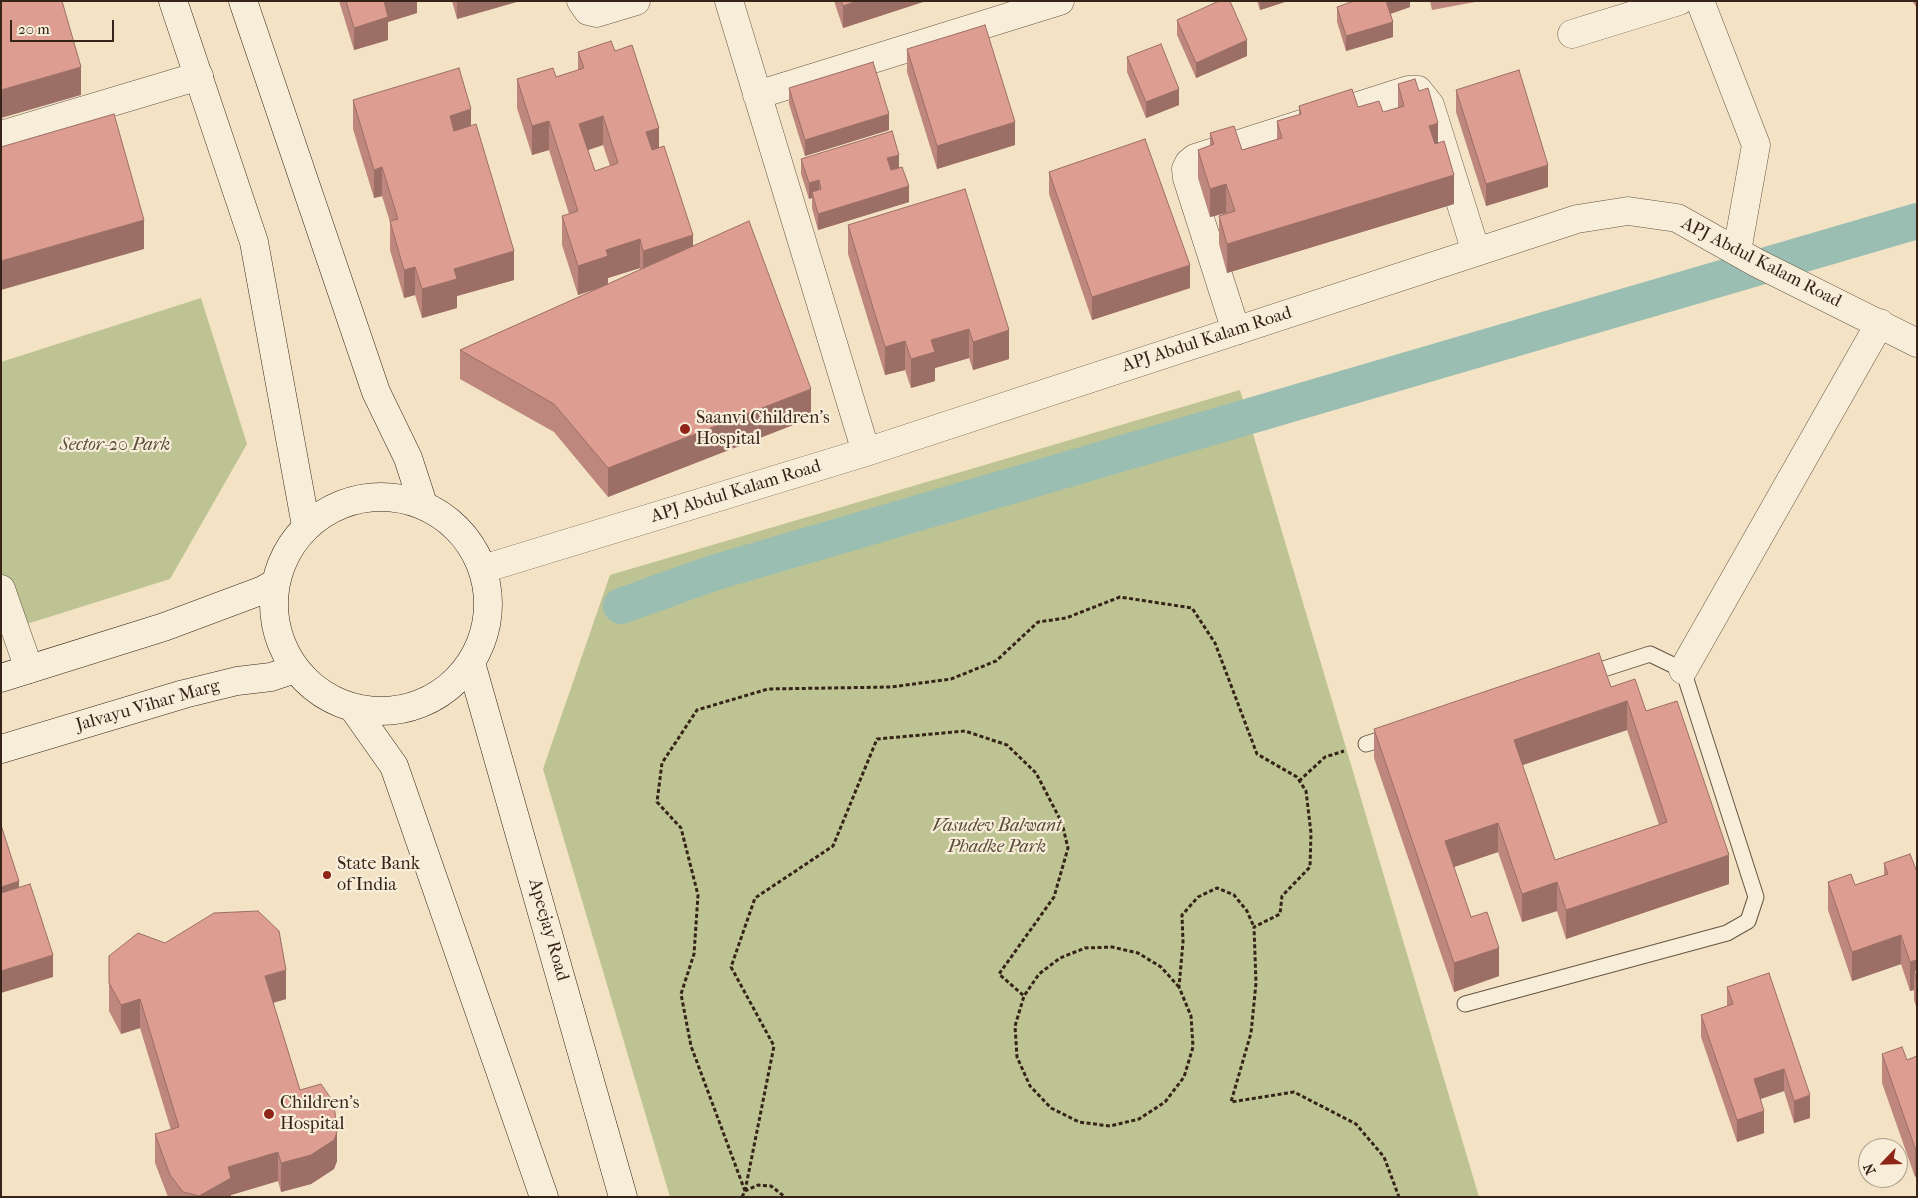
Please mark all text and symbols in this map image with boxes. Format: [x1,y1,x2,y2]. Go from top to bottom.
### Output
scale bar [12,10,116,42]
text: 20 m [18,20,50,38]
street label: APJ Abdul Kalam Road [1677,213,1845,313]
street label: APJ Abdul Kalam Road [1120,302,1294,378]
place label: Saanvi Children's Hospital [696,408,830,450]
marker: Saanvi Children's Hospital [678,422,692,436]
park label: Sector-20 Park [60,435,170,457]
street label: APJ Abdul Kalam Road [648,456,824,528]
street label: Jalvayu Vihar Marg [73,675,223,737]
park label: Vasudev Balwant Phadke Park [932,816,1062,859]
place label: State Bank of India [337,854,420,896]
marker: State Bank of India [321,869,333,881]
street label: Apeejay Road [523,876,573,984]
place label: Children's Hospital [280,1093,359,1136]
marker: Children's Hospital [262,1107,276,1121]
north arrow [1858,1138,1908,1188]
text: N [1860,1161,1880,1177]

